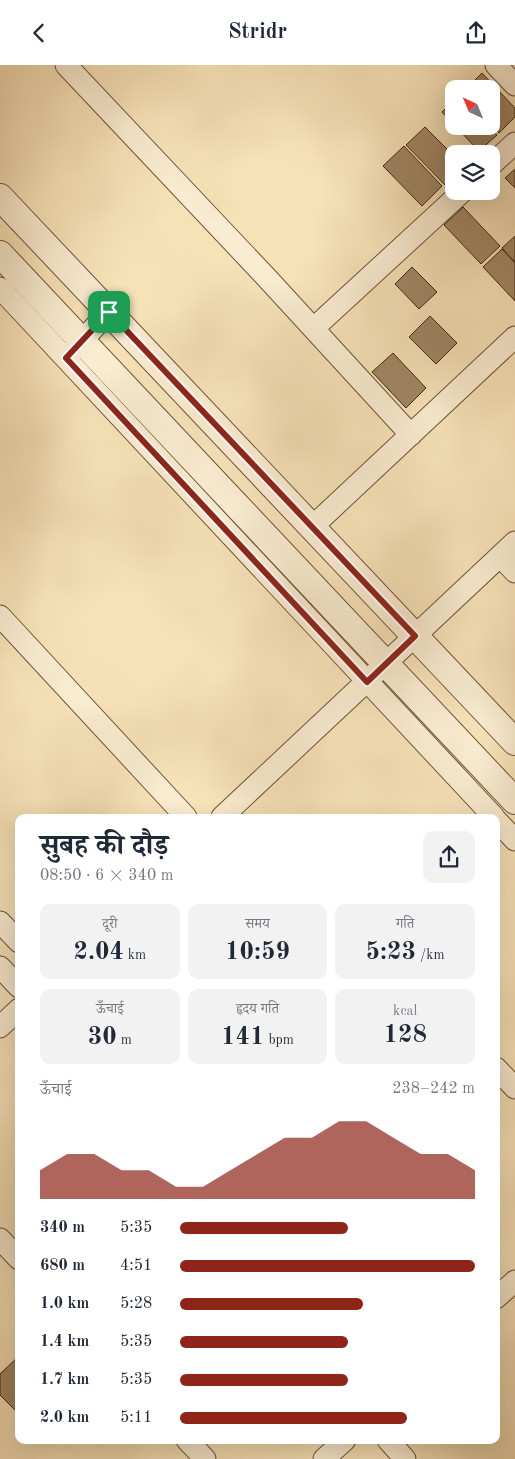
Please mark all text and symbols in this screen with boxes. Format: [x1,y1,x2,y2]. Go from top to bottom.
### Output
icon: back [25,19,53,47]
icon: share [462,19,490,47]
text: Stridr [228,21,287,43]
north arrow [445,80,500,135]
map controls [445,80,500,200]
button: layers [445,145,500,200]
pin [88,291,130,333]
icon: arrive [95,298,123,326]
button: share [423,831,475,883]
text: सुबह की दौड़ [40,833,168,861]
text: 08:50 · 6 × 340 m [40,868,173,884]
text: दूरी [102,917,117,931]
text: समय [245,917,270,931]
text: गति [396,917,414,931]
text: 2.04 [73,940,124,965]
text: 10:59 [225,940,290,965]
text: 5:23 [366,940,416,965]
text: km [124,948,146,962]
text: /km [416,948,445,962]
text: ऊँचाई [96,1002,124,1016]
text: हृदय गति [236,1002,279,1016]
text: kcal [393,1004,417,1018]
text: 128 [383,1023,427,1048]
text: 30 [88,1025,117,1050]
text: 141 [221,1025,265,1050]
text: m [117,1033,132,1047]
text: bpm [265,1033,294,1047]
text: 238–242 m [392,1081,475,1097]
text: ऊँचाई [40,1082,72,1098]
text: 340 m [40,1220,85,1236]
text: 5:35 [120,1220,152,1236]
text: 680 m [40,1258,85,1274]
text: 4:51 [120,1258,152,1274]
text: 1.0 km [40,1296,89,1312]
text: 5:28 [120,1296,152,1312]
text: 1.4 km [40,1334,89,1350]
text: 5:35 [120,1334,152,1350]
text: 1.7 km [40,1372,89,1388]
text: 5:35 [120,1372,152,1388]
text: 2.0 km [40,1410,89,1426]
text: 5:11 [120,1410,152,1426]

